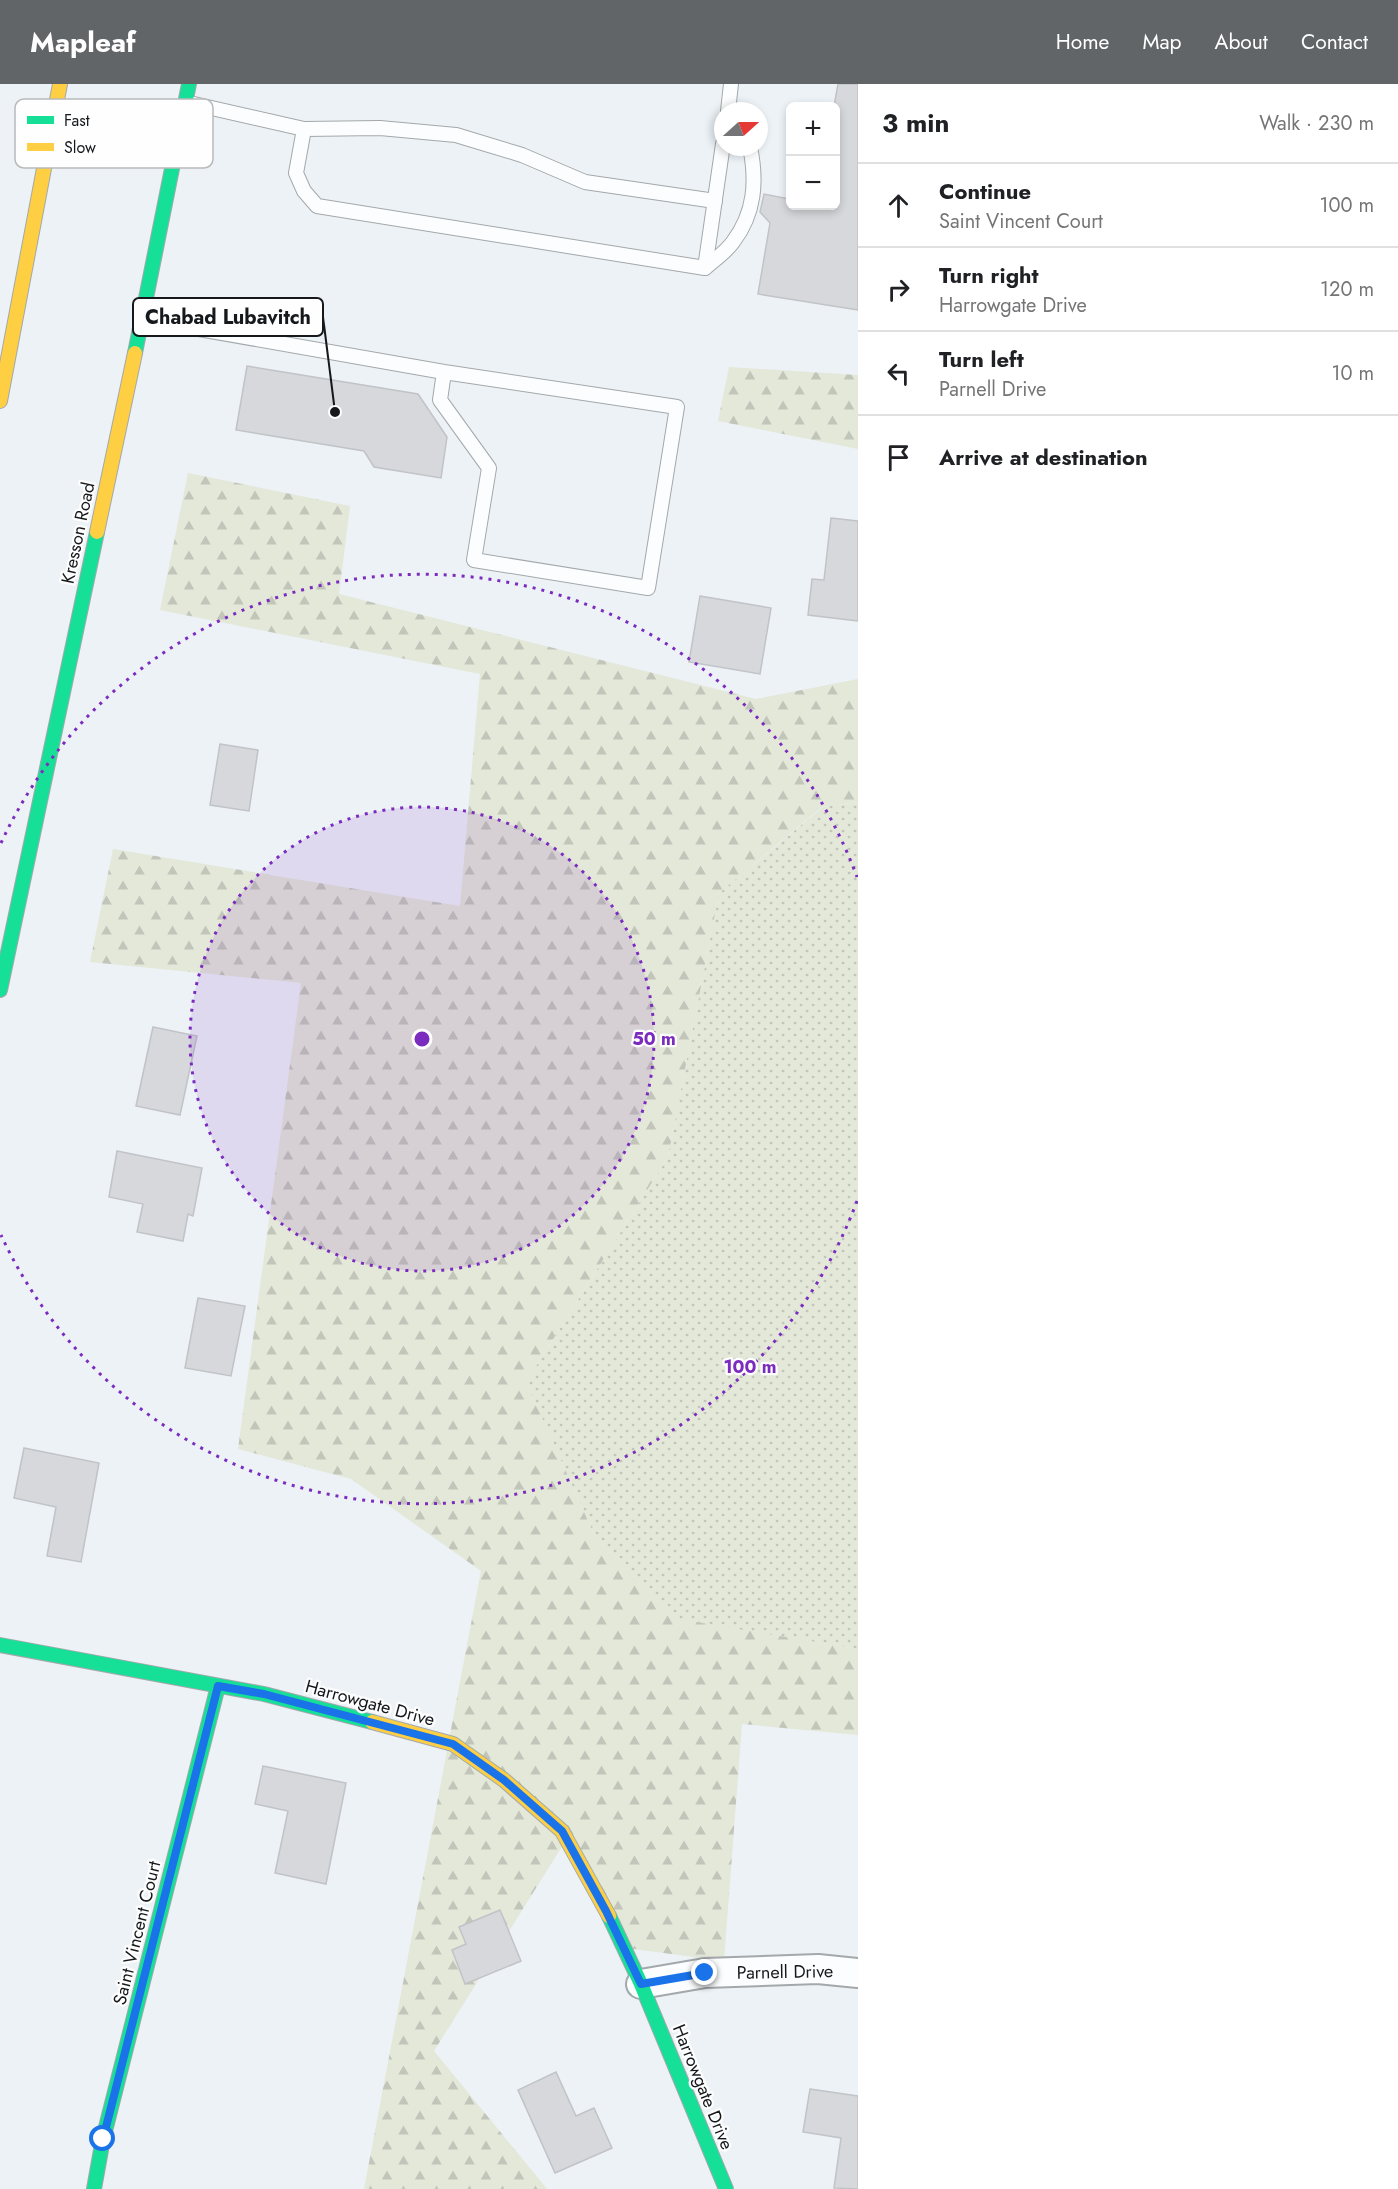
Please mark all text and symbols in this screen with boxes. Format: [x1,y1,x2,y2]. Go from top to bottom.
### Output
text: Mapleaf [30,22,136,63]
text: Home [1056,27,1109,57]
text: Map [1142,27,1182,57]
text: About [1215,27,1268,57]
text: Contact [1301,27,1368,57]
legend [15,99,213,168]
north arrow [714,102,768,156]
map controls [786,102,840,210]
button: + [786,102,840,156]
text: 3 min [882,104,949,142]
text: Fast [64,109,90,132]
text: Walk · 230 m [1259,109,1374,138]
text: Slow [64,136,96,159]
button: − [786,156,840,210]
text: Continue [939,175,1031,207]
icon: ahead [882,189,915,222]
text: 100 m [1319,191,1374,220]
text: Saint Vincent Court [939,207,1103,236]
text: Turn right [939,259,1039,291]
icon: right [882,273,915,306]
text: 120 m [1320,275,1374,304]
text: Harrowgate Drive [939,291,1087,320]
callout: Chabad Lubavitch [133,298,323,336]
text: Chabad Lubavitch [145,303,311,332]
text: Turn left [939,343,1024,375]
icon: left [882,357,915,390]
text: 10 m [1331,359,1374,388]
text: Parnell Drive [939,375,1046,404]
icon: arrive [882,441,915,474]
text: Arrive at destination [939,441,1148,473]
street label: Kresson Road [55,480,101,586]
text: 50 m [632,1026,676,1052]
centre of rings [412,1029,432,1049]
text: 100 m [723,1354,777,1380]
street label: Harrowgate Drive [302,1673,438,1733]
street label: Saint Vincent Court [107,1858,168,2008]
street label: Parnell Drive [736,1958,834,1986]
route end [691,1959,717,1985]
street label: Harrowgate Drive [666,2020,740,2154]
route start [89,2125,115,2151]

